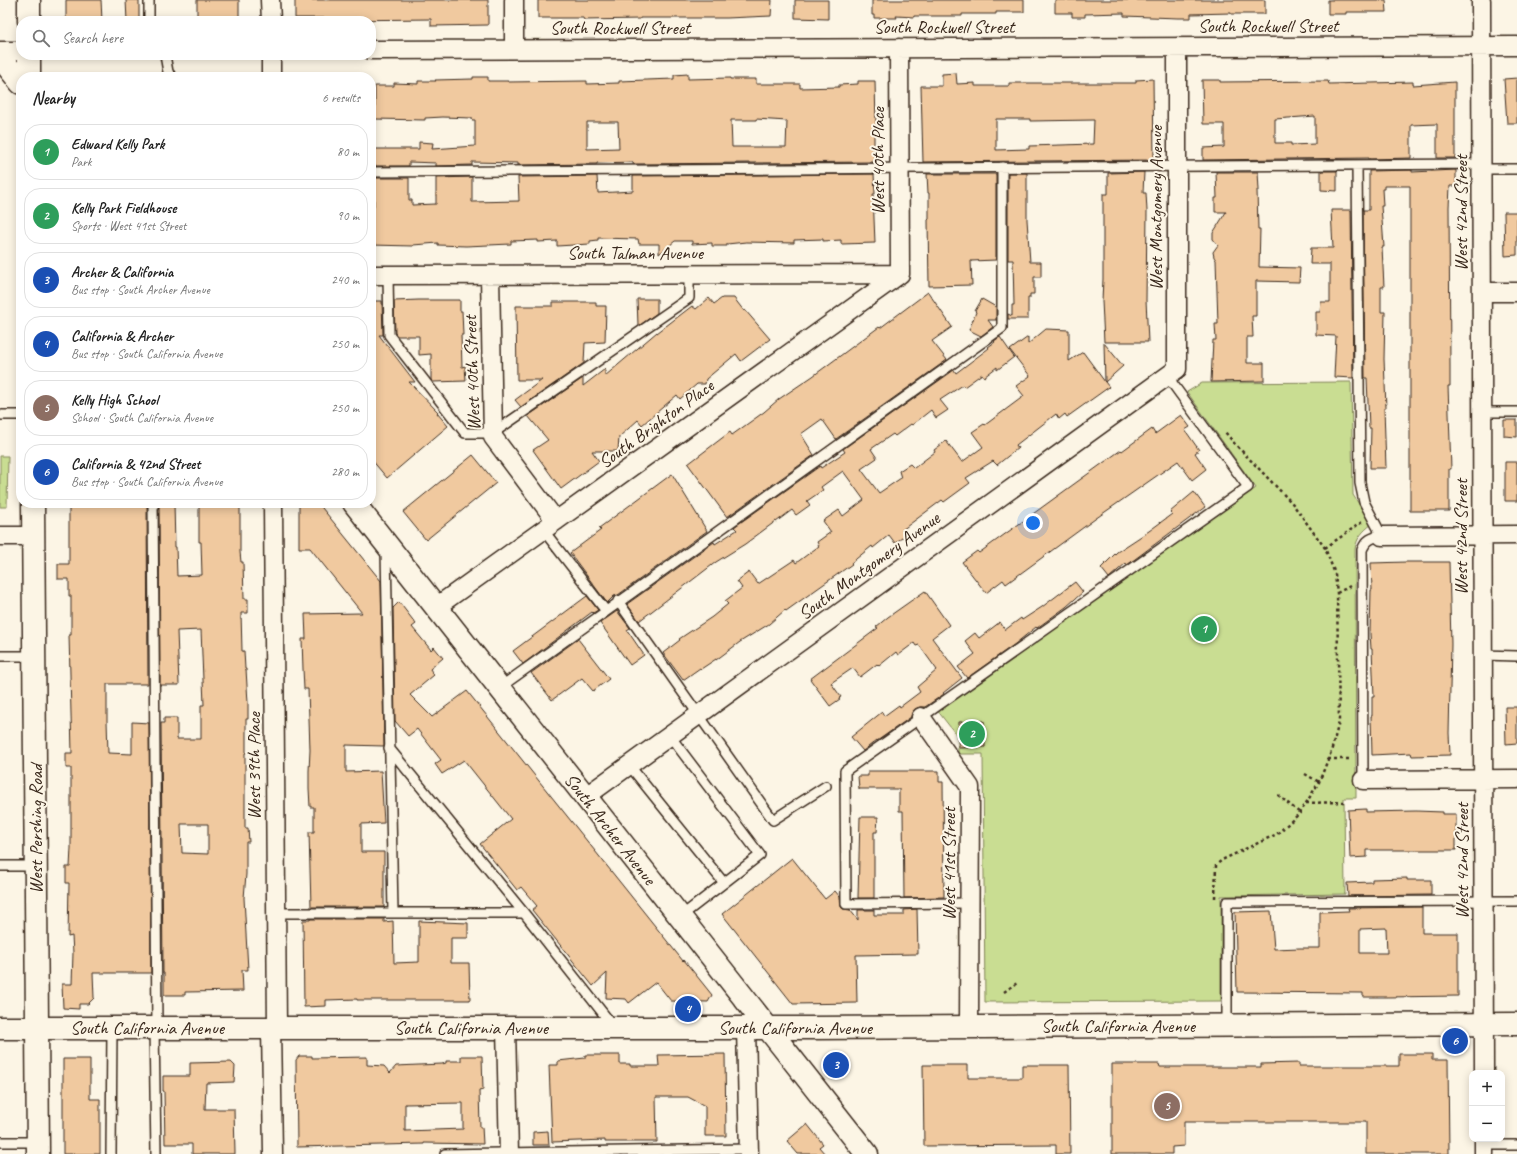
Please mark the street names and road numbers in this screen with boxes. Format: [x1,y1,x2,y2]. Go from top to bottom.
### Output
street label: South Rockwell Street [1198,14,1340,38]
street label: South Rockwell Street [874,15,1016,39]
street label: South Rockwell Street [550,16,692,40]
street label: West 40th Place [866,106,890,215]
street label: West Montgomery Avenue [1144,124,1168,290]
street label: West 42nd Street [1449,153,1473,271]
street label: South Talman Avenue [567,241,705,265]
street label: West 40th Street [458,313,486,431]
street label: South Brighton Place [594,373,720,474]
street label: West 42nd Street [1449,477,1473,595]
street label: South Montgomery Avenue [793,505,946,625]
street label: West 39th Place [242,711,266,820]
street label: West Pershing Road [24,761,48,894]
street label: South Archer Avenue [559,768,662,891]
street label: West 42nd Street [1450,801,1474,919]
street label: West 41st Street [937,806,961,920]
street label: South California Avenue [1041,1014,1197,1038]
street label: South California Avenue [70,1016,226,1040]
street label: South California Avenue [394,1016,550,1040]
street label: South California Avenue [718,1016,874,1040]

